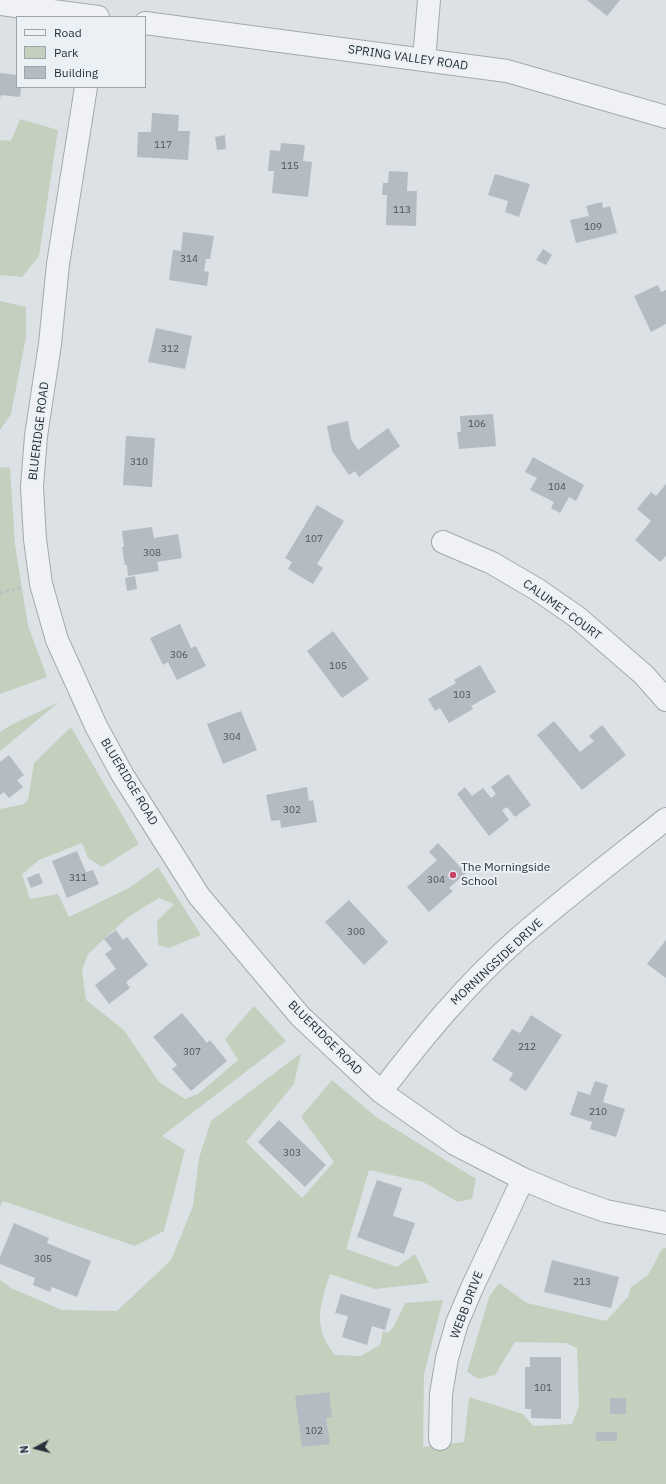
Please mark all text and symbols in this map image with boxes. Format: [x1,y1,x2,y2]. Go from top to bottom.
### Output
legend [16,16,146,88]
text: Road [54,25,82,40]
street label: SPRING VALLEY ROAD [347,42,469,74]
text: Park [54,45,78,60]
text: Building [54,65,98,80]
house number: 117 [154,139,172,151]
house number: 115 [281,160,299,172]
house number: 113 [393,204,411,216]
house number: 109 [584,221,602,233]
house number: 314 [180,253,198,265]
house number: 312 [161,343,179,355]
street label: BLUERIDGE ROAD [26,381,52,481]
house number: 106 [468,418,486,430]
house number: 310 [130,456,148,468]
house number: 104 [548,481,566,493]
house number: 107 [305,533,323,545]
house number: 308 [143,547,161,559]
street label: CALUMET COURT [520,577,604,643]
house number: 306 [170,649,188,661]
house number: 105 [329,660,347,672]
house number: 103 [453,689,471,701]
house number: 304 [223,731,241,743]
street label: BLUERIDGE ROAD [97,736,161,828]
house number: 302 [283,804,301,816]
place label: The Morningside School [461,861,550,889]
marker: The Morningside School [448,870,458,880]
house number: 311 [69,872,87,884]
house number: 304 [427,874,445,886]
street label: MORNINGSIDE DRIVE [448,916,546,1008]
house number: 300 [347,926,365,938]
street label: BLUERIDGE ROAD [285,998,365,1078]
house number: 212 [518,1041,536,1053]
house number: 307 [183,1046,201,1058]
house number: 210 [589,1106,607,1118]
house number: 303 [283,1147,301,1159]
house number: 305 [34,1253,52,1265]
street label: WEBB DRIVE [448,1269,486,1341]
house number: 213 [573,1276,591,1288]
house number: 101 [534,1382,552,1394]
house number: 102 [305,1425,323,1437]
north arrow [16,1428,56,1468]
text: N [17,1445,32,1454]

